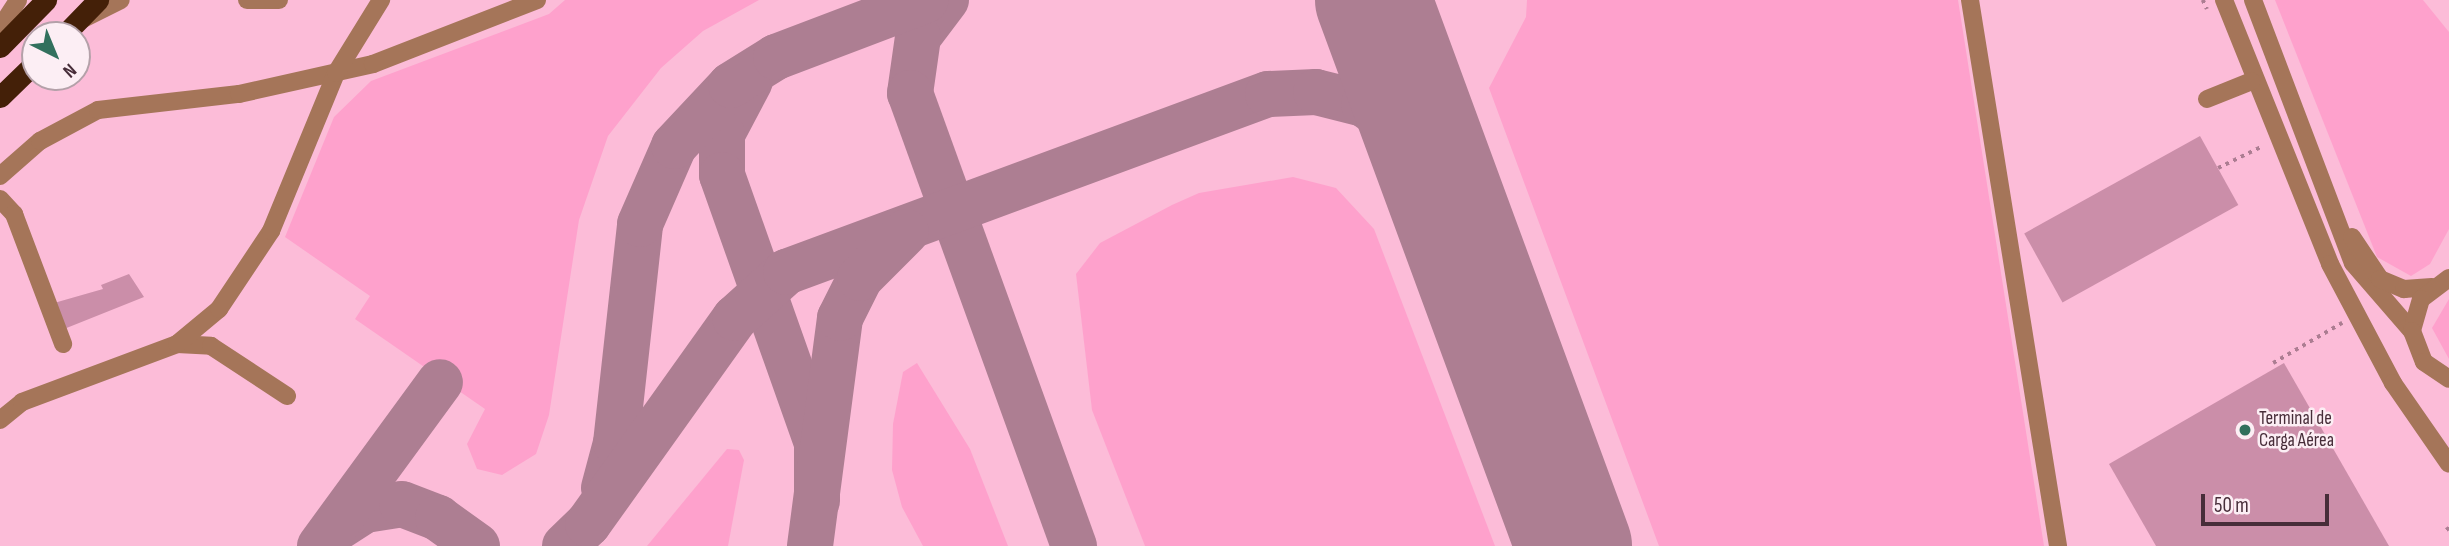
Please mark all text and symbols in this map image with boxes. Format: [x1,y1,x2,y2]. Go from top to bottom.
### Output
north arrow [21,21,91,91]
text: N [58,58,81,82]
place label: Terminal de Carga Aérea [2259,408,2334,452]
marker: Terminal de Carga Aérea [2237,422,2253,438]
scale bar [2204,480,2332,524]
text: 50 m [2214,493,2249,518]

